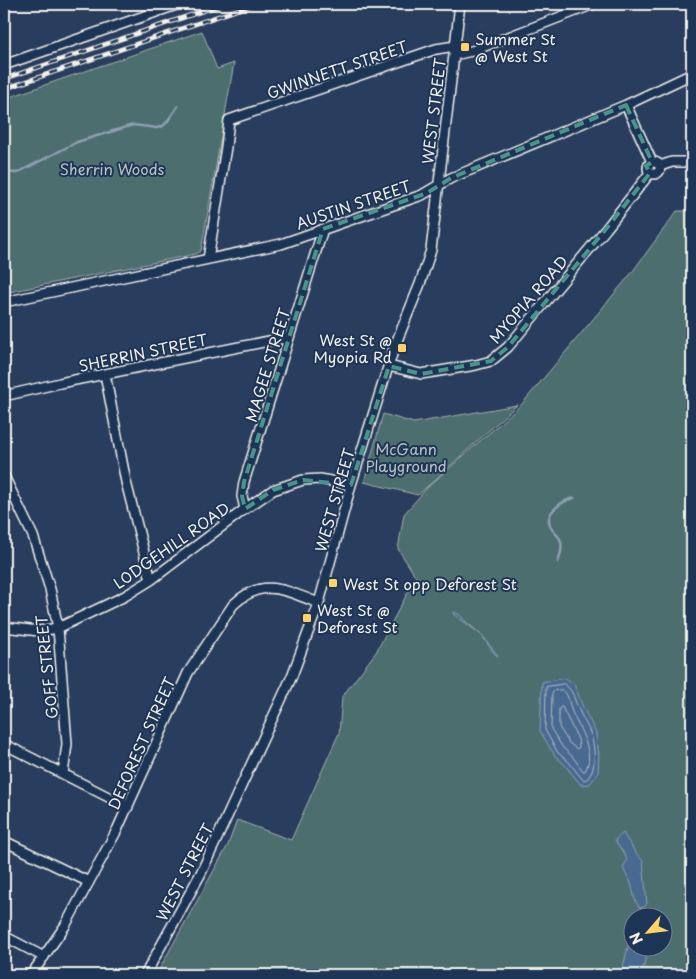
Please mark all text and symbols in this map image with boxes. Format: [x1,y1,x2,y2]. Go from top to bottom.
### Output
place label: Summer St @ West St [475,27,555,67]
street label: GWINNETT STREET [264,34,411,104]
marker: Summer St @ West St [459,41,471,53]
street label: WEST STREET [415,56,451,165]
park label: Sherrin Woods [60,157,165,180]
street label: AUSTIN STREET [292,173,414,234]
street label: MYOPIA ROAD [483,250,573,348]
street label: MAGEE STREET [239,305,295,425]
street label: SHERRIN STREET [77,327,210,377]
place label: West St @ Myopia Rd [313,328,392,368]
marker: West St @ Myopia Rd [396,342,408,354]
park label: McGann Playground [365,437,447,477]
street label: WEST STREET [308,445,360,555]
street label: LODGEHILL ROAD [108,496,234,594]
place label: West St opp Deforest St [343,572,517,595]
marker: West St opp Deforest St [327,577,339,589]
place label: West St @ Deforest St [317,598,398,638]
marker: West St @ Deforest St [301,612,313,624]
street label: GOFF STREET [29,613,63,720]
street label: DEFOREST STREET [101,672,181,813]
street label: WEST STREET [149,819,219,925]
north arrow [624,906,674,956]
text: N [624,929,648,948]

